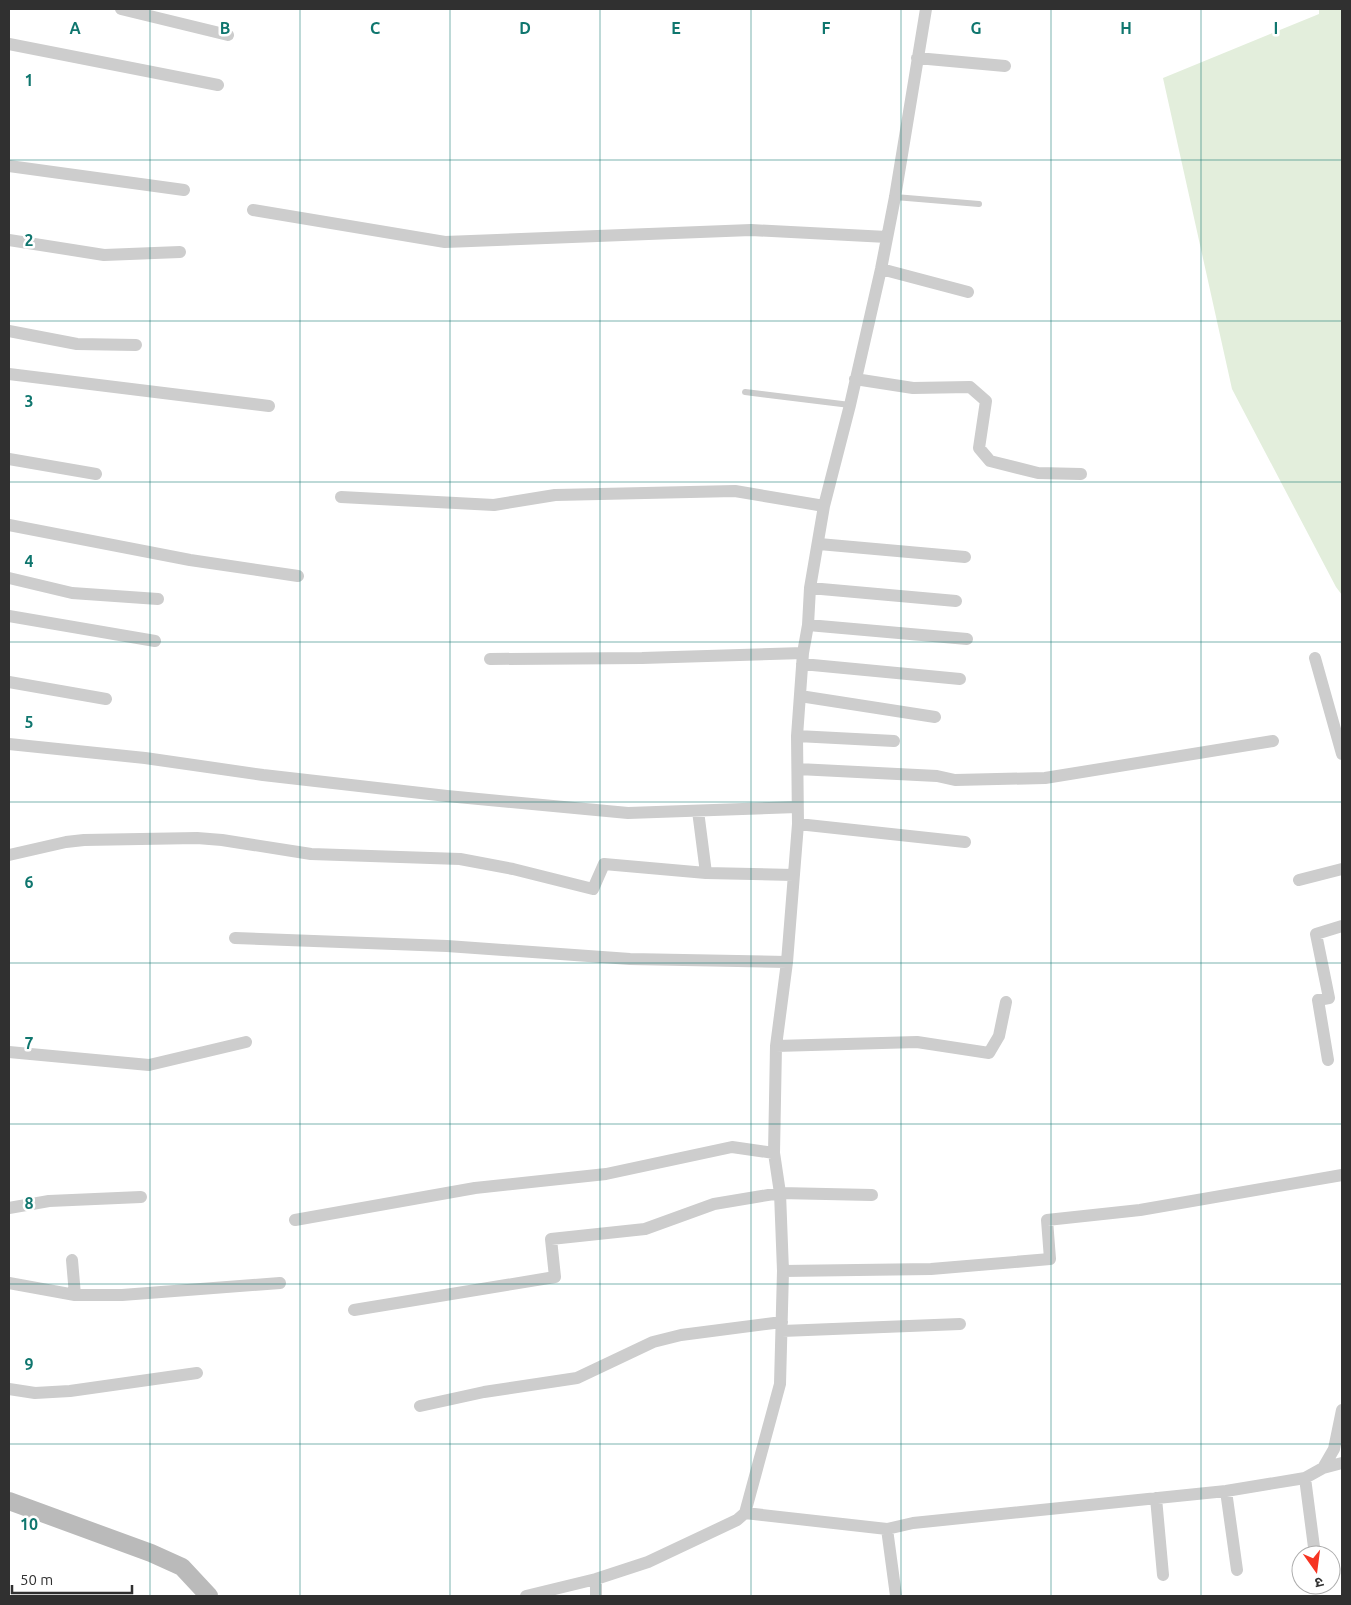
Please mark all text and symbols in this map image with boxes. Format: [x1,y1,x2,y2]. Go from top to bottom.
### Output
text: A [69,19,81,37]
text: B [220,19,230,37]
text: C [370,19,380,37]
text: D [519,19,531,37]
text: E [671,19,681,37]
text: F [822,19,831,37]
text: G [970,19,982,37]
text: H [1120,19,1132,37]
text: I [1274,19,1278,37]
text: 1 [24,71,34,89]
text: 2 [24,231,34,249]
text: 3 [24,392,34,410]
text: 4 [24,552,34,570]
text: 5 [24,713,34,731]
text: 6 [24,873,34,891]
text: 7 [24,1034,34,1052]
text: 8 [24,1194,34,1212]
text: 9 [24,1355,34,1373]
text: 10 [20,1515,38,1533]
north arrow [1291,1545,1341,1595]
scale bar [12,1562,132,1594]
text: 50 m [20,1571,53,1588]
text: उ [1312,1574,1325,1592]

